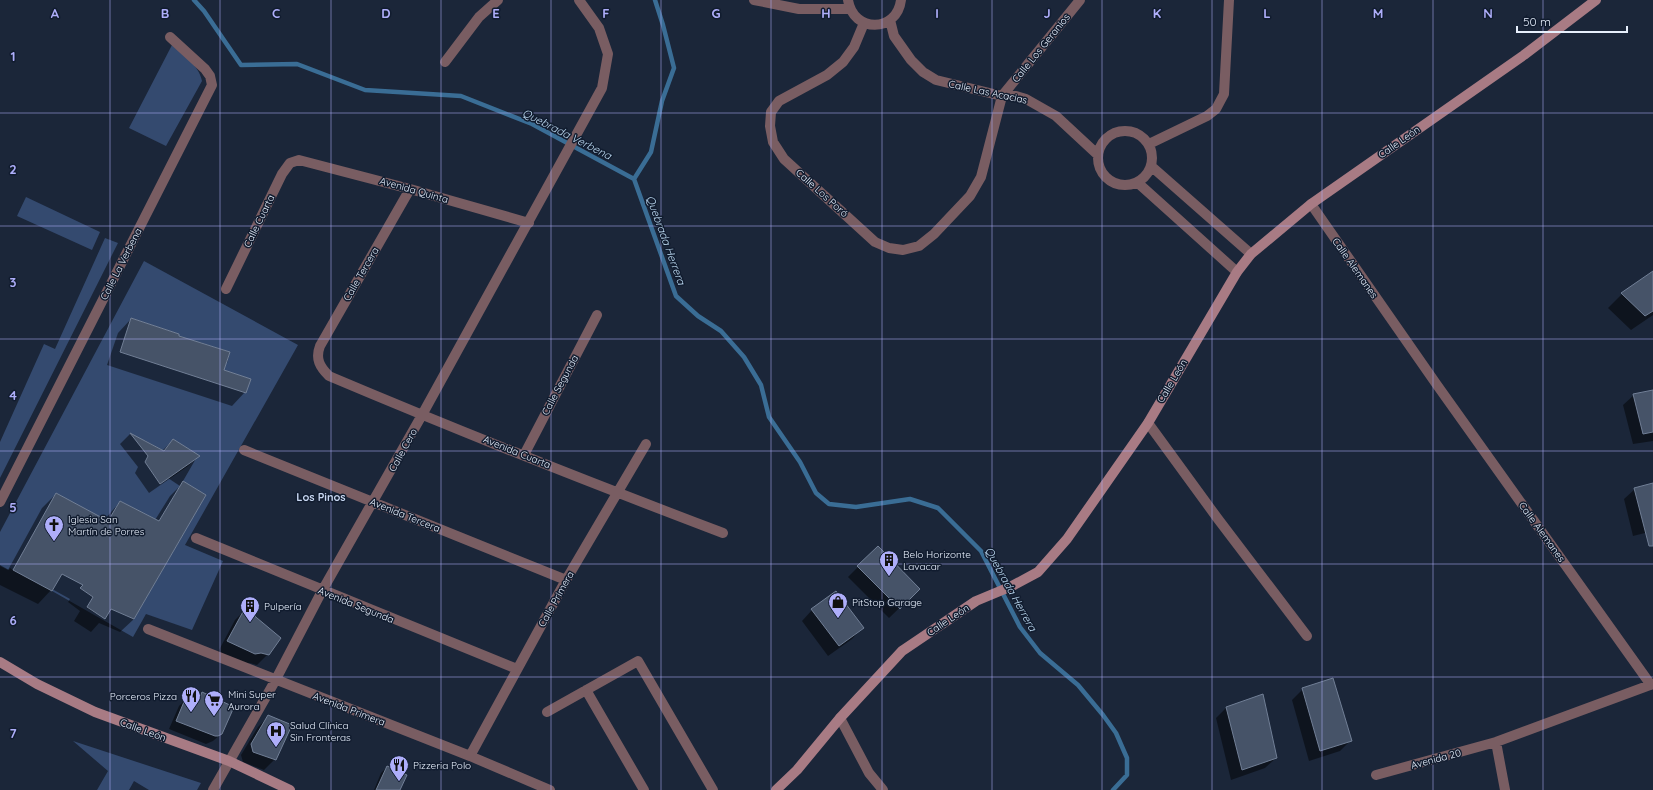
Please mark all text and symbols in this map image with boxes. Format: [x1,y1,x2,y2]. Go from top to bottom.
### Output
text: A [51,5,60,21]
text: B [161,5,169,21]
text: C [272,5,280,21]
text: D [381,5,391,21]
text: E [492,5,500,21]
text: F [602,5,610,21]
text: G [711,5,721,21]
text: H [821,5,831,21]
text: I [935,5,939,21]
text: J [1043,5,1051,21]
text: K [1153,5,1162,21]
text: L [1263,5,1271,21]
text: M [1373,5,1383,21]
text: N [1483,5,1493,21]
scale bar [1517,8,1627,34]
street label: Calle Los Geranios [1009,11,1073,85]
text: 50 m [1523,14,1551,29]
text: 1 [10,48,16,64]
street label: Calle Las Acacias [947,77,1029,107]
water label: Quebrada Verbena [520,105,615,163]
street label: Calle León [1376,123,1422,161]
text: 2 [9,161,17,177]
street label: Calle Los Poró [793,166,851,220]
street label: Avenida Quinta [378,174,450,206]
street label: Calle Cuarta [241,193,277,249]
water label: Quebrada Herrera [643,193,689,288]
street label: Calle La Verbena [97,226,145,302]
street label: Calle Alemanes [1329,235,1381,301]
street label: Calle Tercera [340,245,382,303]
text: 3 [10,274,17,290]
street label: Calle Segunda [539,353,581,417]
street label: Calle León [1154,357,1190,405]
text: 4 [9,387,17,403]
street label: Calle Cero [386,426,420,474]
street label: Avenida Cuarta [481,433,553,471]
district label: Los Pinos [296,490,346,504]
street label: Avenida Tercera [368,495,442,535]
text: 5 [9,499,17,515]
street label: Calle Alemanes [1516,499,1568,565]
place label: Iglesia San Martín de Porres [68,513,145,538]
church icon: Iglesia San Martín de Porres [43,514,65,542]
water label: Quebrada Herrera [982,544,1041,635]
place label: Belo Horizonte Lavacar [903,548,971,573]
building icon: Belo Horizonte Lavacar [878,549,900,577]
street label: Calle Primera [535,569,577,629]
street label: Avenida Segunda [316,584,396,626]
shop icon: PitStop Garage [827,591,849,619]
building icon: Pulpería [239,595,261,623]
place label: PitStop Garage [852,596,922,609]
place label: Pulpería [264,600,302,613]
street label: Calle León [924,601,972,639]
text: 6 [9,612,17,628]
restaurant icon: Porceros Pizza [180,685,202,713]
place label: Mini Super Aurora [228,688,276,713]
supermarket icon: Mini Super Aurora [203,689,225,717]
street label: Avenida Primera [311,689,387,729]
place label: Porceros Pizza [110,690,177,703]
street label: Calle León [118,716,168,744]
place label: Salud Clínica Sin Fronteras [290,719,351,744]
hospital icon: Salud Clínica Sin Fronteras [265,720,287,748]
text: 7 [9,725,17,741]
street label: Avenida 20 [1410,746,1463,772]
restaurant icon: Pizzeria Polo [388,754,410,782]
place label: Pizzeria Polo [413,759,471,772]

